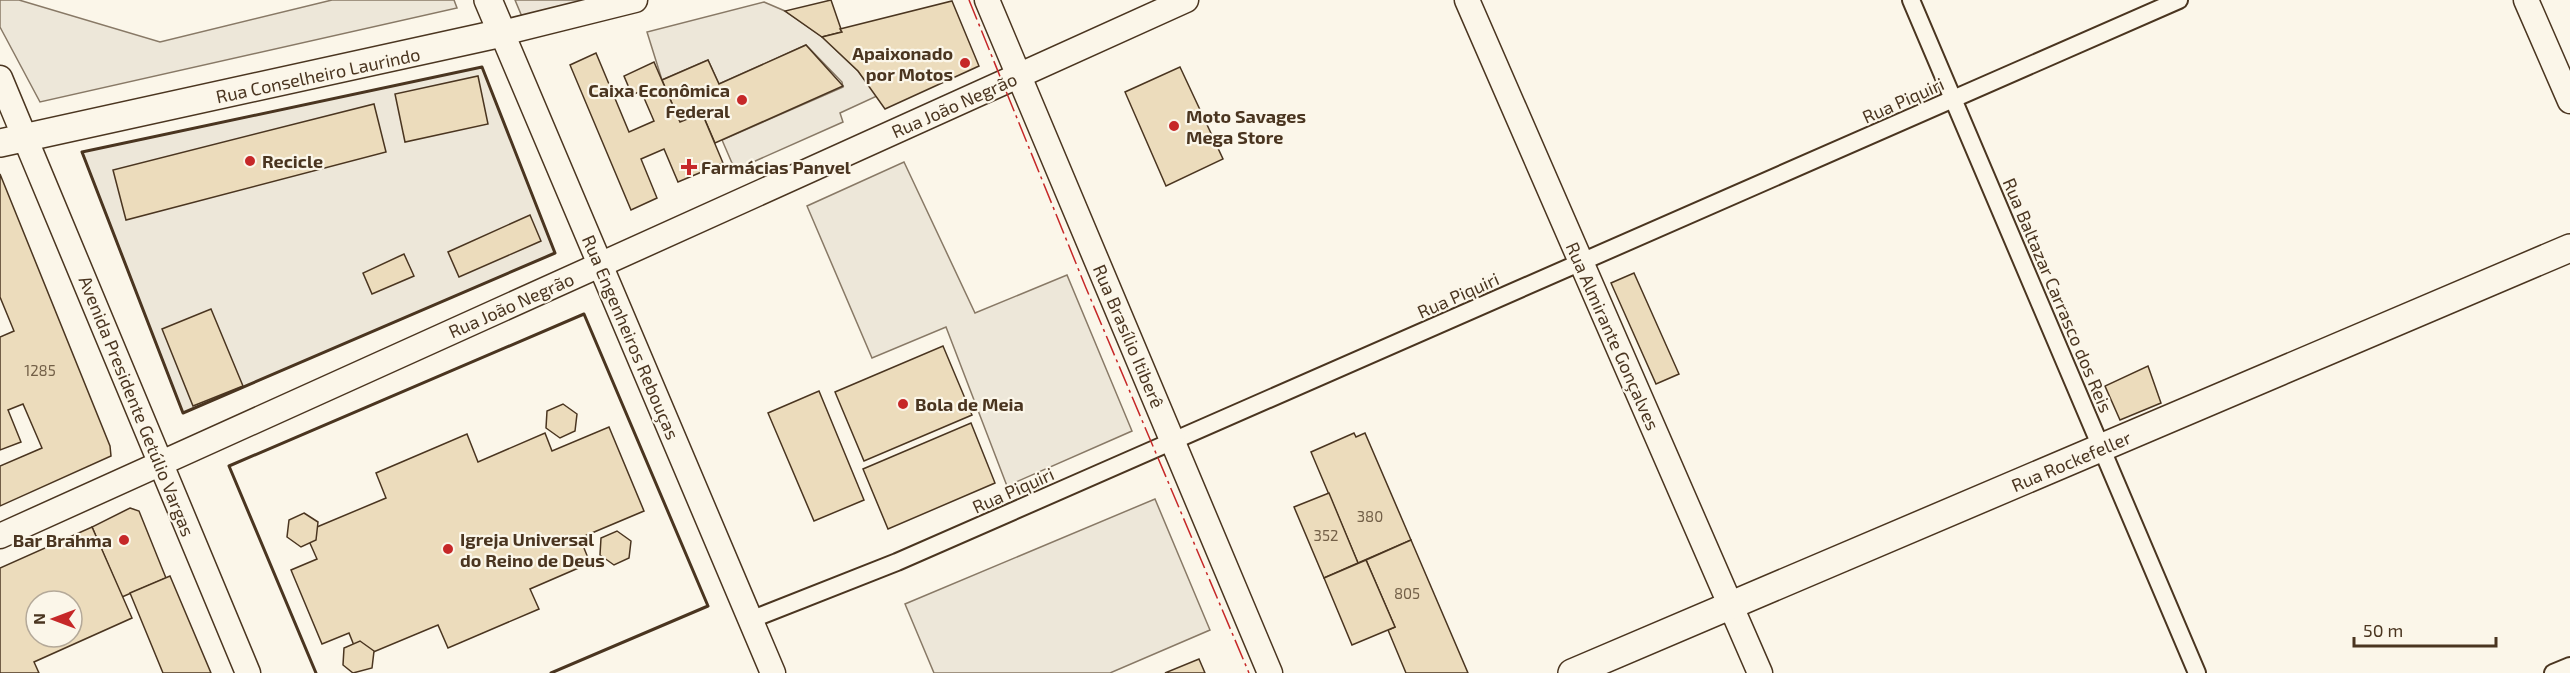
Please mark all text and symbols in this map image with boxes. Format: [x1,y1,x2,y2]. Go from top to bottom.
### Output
place label: Apaixonado por Motos [852,42,953,85]
street label: Rua Conselheiro Laurindo [214,43,422,107]
marker: Apaixonado por Motos [958,56,972,70]
street label: Rua João Negrão [888,67,1020,143]
street label: Rua Piquiri [1859,72,1947,128]
place label: Caixa Econômica Federal [588,79,730,122]
marker: Caixa Econômica Federal [735,93,749,107]
place label: Moto Savages Mega Store [1186,105,1306,148]
marker: Moto Savages Mega Store [1167,119,1181,133]
place label: Recicle [262,150,323,172]
marker: Recicle [243,154,257,168]
place label: Farmácias Panvel [701,156,851,178]
marker: Farmácias Panvel [682,160,696,174]
street label: Rua Baltazar Carrasco dos Reis [1999,174,2117,416]
street label: Rua Engenheiros Rebouças [577,231,684,443]
street label: Rua Almirante Gonçalves [1561,239,1664,434]
street label: Rua Brasílio Itiberê [1089,261,1169,411]
street label: Rua João Negrão [445,267,577,343]
street label: Rua Piquiri [1414,267,1502,323]
street label: Avenida Presidente Getúlio Vargas [75,272,199,540]
house number: 1285 [24,361,56,379]
place label: Bola de Meia [915,393,1024,415]
marker: Bola de Meia [896,397,910,411]
street label: Rua Rockefeller [2008,426,2134,496]
street label: Rua Piquiri [969,462,1057,518]
house number: 380 [1357,507,1383,525]
house number: 352 [1314,526,1338,544]
place label: Igreja Universal do Reino de Deus [460,528,605,571]
place label: Bar Brahma [13,529,112,551]
marker: Bar Brahma [117,533,131,547]
marker: Igreja Universal do Reino de Deus [441,542,455,556]
house number: 805 [1394,584,1420,602]
north arrow [24,589,84,649]
scale bar [2354,610,2496,648]
text: N [29,613,48,625]
text: 50 m [2363,619,2403,641]

